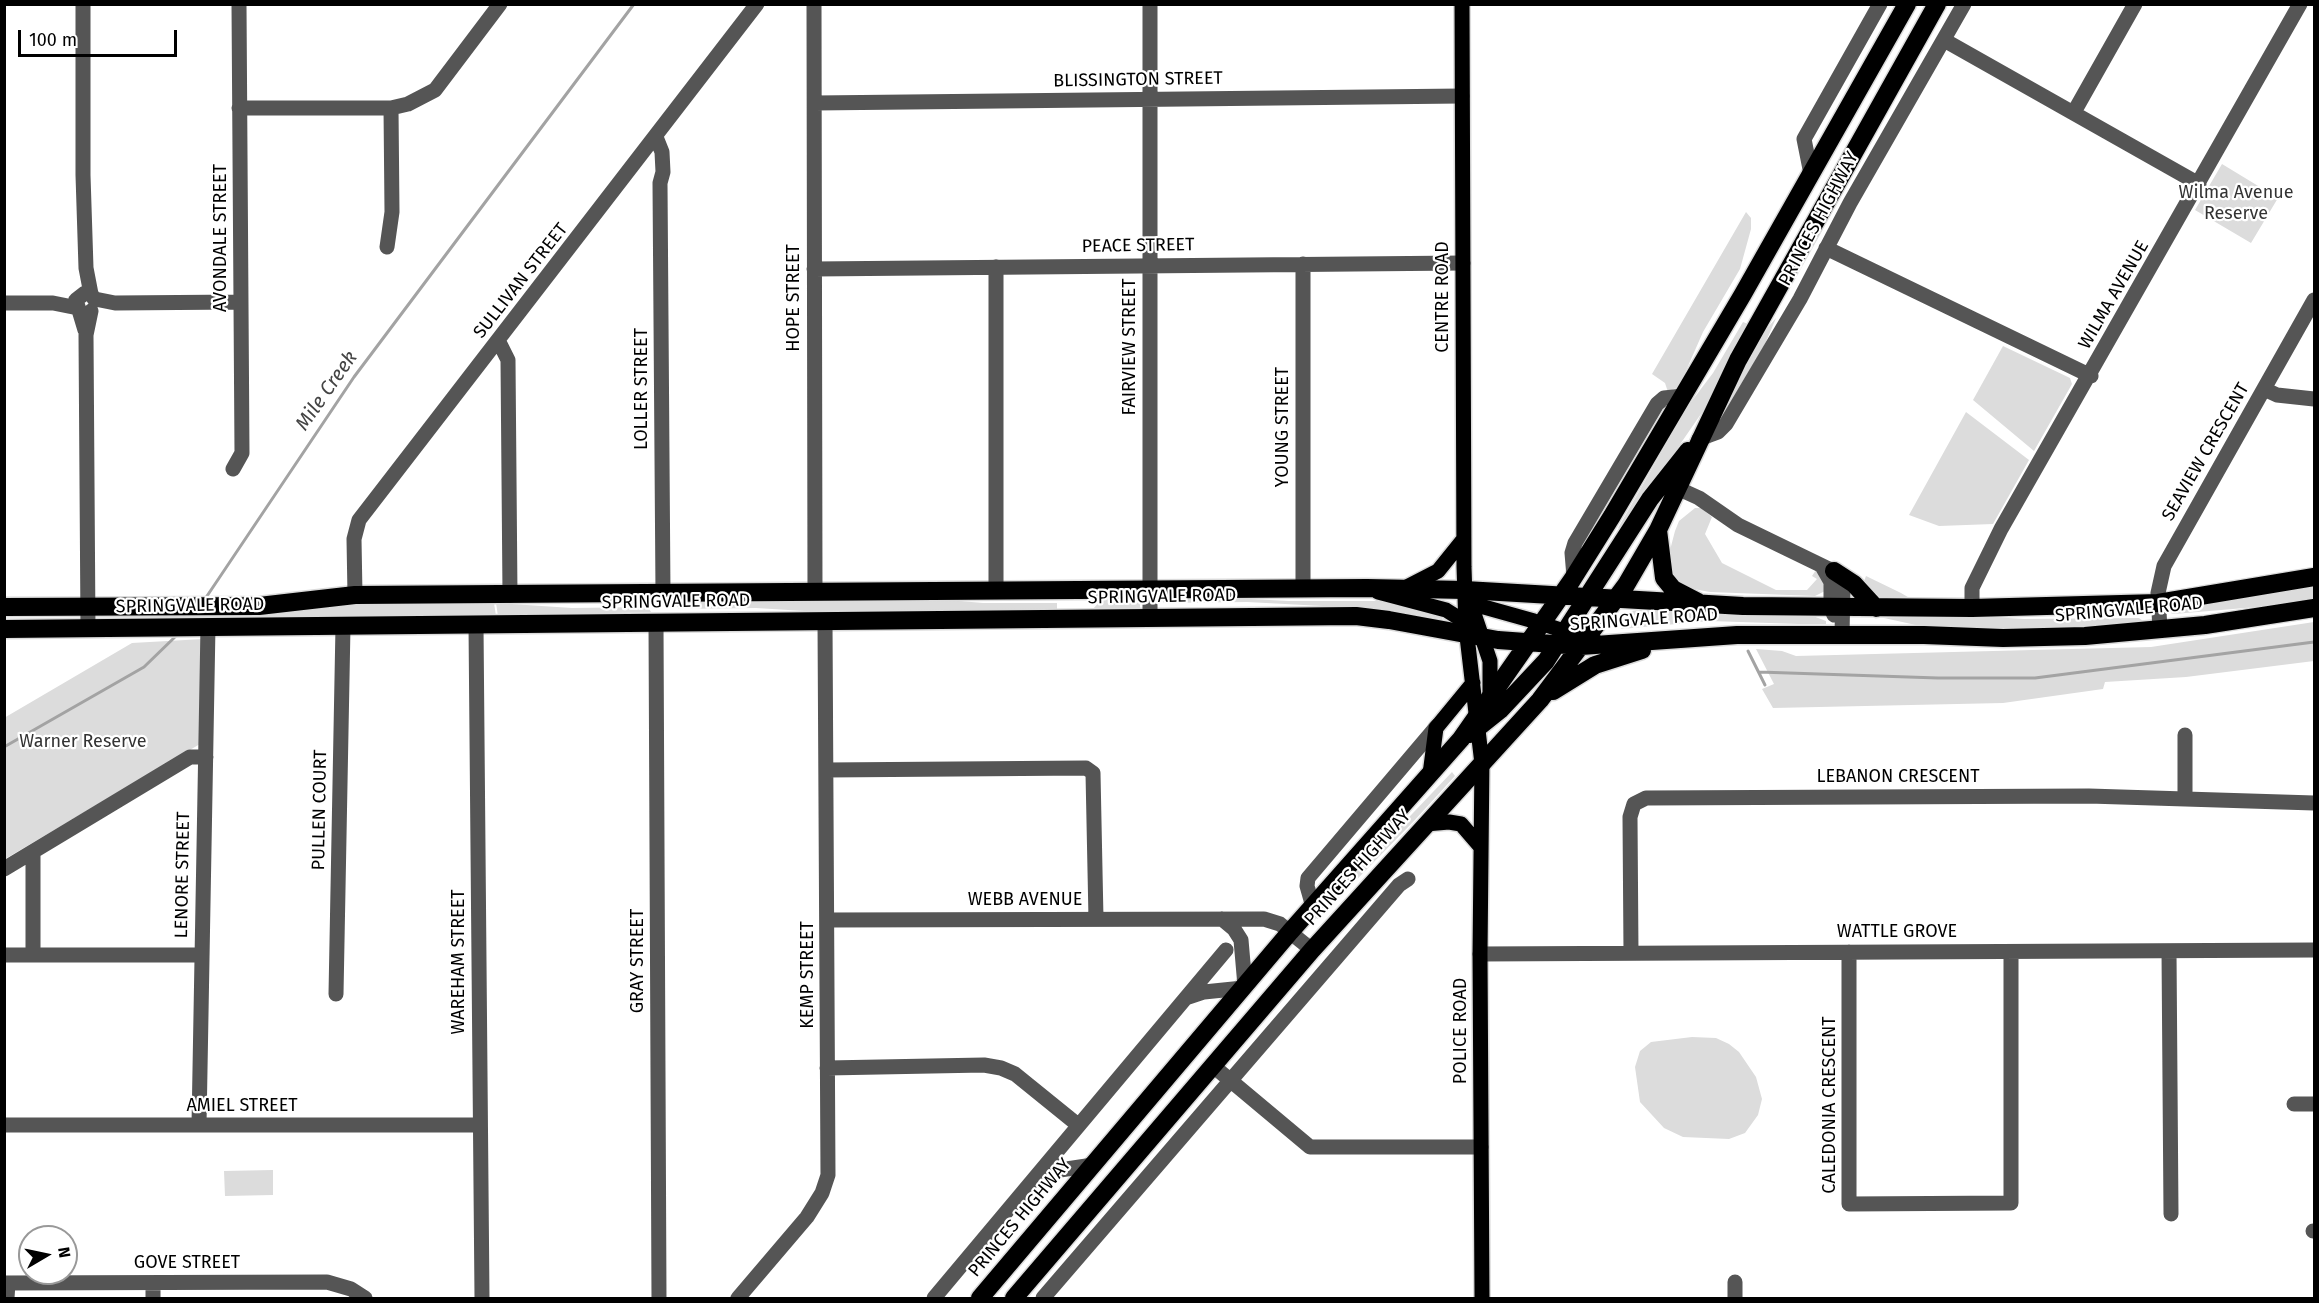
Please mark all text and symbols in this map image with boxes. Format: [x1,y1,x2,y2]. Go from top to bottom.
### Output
scale bar [21,18,180,56]
text: 100 m [29,29,77,51]
street label: BLISSINGTON STREET [1053,68,1223,92]
street label: PRINCES HIGHWAY [1775,148,1863,290]
street label: AVONDALE STREET [210,164,232,312]
park label: Wilma Avenue Reserve [2179,182,2293,224]
street label: SULLIVAN STREET [469,219,573,343]
street label: PEACE STREET [1081,234,1195,258]
street label: WILMA AVENUE [2074,237,2154,353]
street label: CENTRE ROAD [1432,241,1454,353]
street label: HOPE STREET [783,244,805,352]
street label: FAIRVIEW STREET [1119,278,1141,416]
street label: LOLLER STREET [631,328,653,450]
water label: Mile Creek [291,347,363,435]
street label: YOUNG STREET [1272,367,1294,487]
street label: SEAVIEW CRESCENT [2158,379,2254,525]
street label: SPRINGVALE ROAD [1088,585,1236,609]
street label: SPRINGVALE ROAD [602,590,750,614]
street label: SPRINGVALE ROAD [2054,593,2204,627]
street label: SPRINGVALE ROAD [116,594,264,618]
street label: SPRINGVALE ROAD [1569,604,1719,636]
park label: Warner Reserve [19,731,147,753]
street label: PULLEN COURT [308,749,332,871]
street label: LEBANON CRESCENT [1816,766,1980,788]
street label: PRINCES HIGHWAY [1300,806,1416,930]
street label: LENORE STREET [171,811,195,939]
street label: WAREHAM STREET [448,889,470,1035]
street label: WEBB AVENUE [968,889,1082,911]
street label: GRAY STREET [627,909,649,1013]
street label: KEMP STREET [797,921,819,1029]
street label: WATTLE GROVE [1837,921,1957,943]
street label: POLICE ROAD [1450,978,1472,1084]
street label: CALEDONIA CRESCENT [1819,1016,1841,1194]
street label: AMIEL STREET [186,1095,298,1117]
street label: PRINCES HIGHWAY [964,1154,1076,1282]
north arrow [18,1225,78,1285]
text: N [54,1246,75,1259]
street label: GOVE STREET [134,1252,240,1274]

